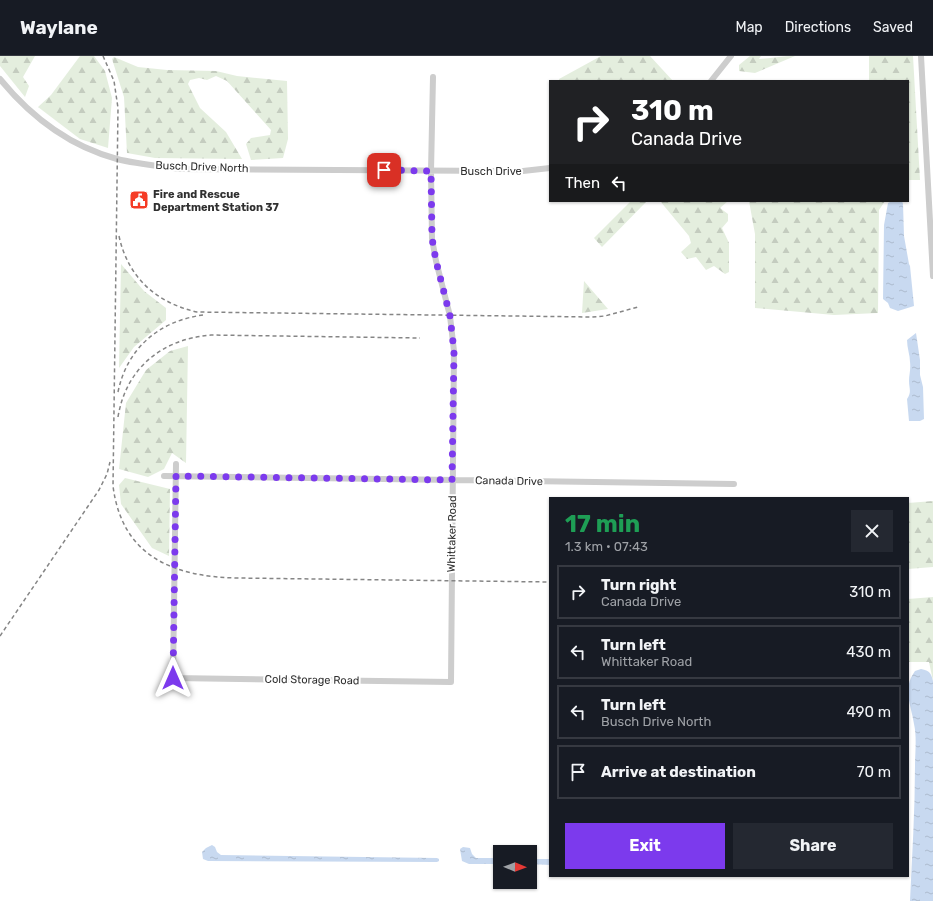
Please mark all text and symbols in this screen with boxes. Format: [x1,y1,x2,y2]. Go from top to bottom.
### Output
text: Waylane [20,16,98,39]
text: Map [736,19,763,36]
text: Directions [785,19,851,36]
text: Saved [873,19,913,36]
text: 310 m [631,94,714,127]
icon: right [565,96,617,148]
text: Canada Drive [631,128,742,150]
pin [367,153,401,187]
street label: Busch Drive North [155,159,249,175]
icon: arrive [373,159,395,181]
street label: Busch Drive [460,165,522,178]
icon: left [608,172,630,194]
text: Then [565,174,600,192]
place label: Fire and Rescue Department Station 37 [153,188,280,214]
public building icon: Fire and Rescue Department Station 37 [128,189,150,211]
street label: Canada Drive [475,474,543,488]
street label: Whittaker Road [445,495,459,573]
text: 17 min [565,510,640,538]
button: close [851,510,893,552]
text: 1.3 km · 07:43 [565,539,648,554]
text: Turn right [601,576,676,594]
icon: right [567,581,589,603]
text: 310 m [849,583,891,601]
text: Canada Drive [601,594,681,609]
text: Turn left [601,636,666,654]
icon: left [567,641,589,663]
text: 430 m [846,643,891,661]
text: Whittaker Road [601,654,692,669]
position arrow [152,657,194,699]
street label: Cold Storage Road [265,673,359,687]
text: Turn left [601,696,666,714]
icon: left [567,701,589,723]
text: 490 m [846,703,891,721]
text: Busch Drive North [601,714,711,729]
icon: arrive [567,761,589,783]
text: Arrive at destination [601,763,756,781]
text: 70 m [857,763,891,781]
button: Exit [565,823,725,869]
button: Share [733,823,893,869]
north arrow [493,845,537,889]
map controls [493,845,537,889]

